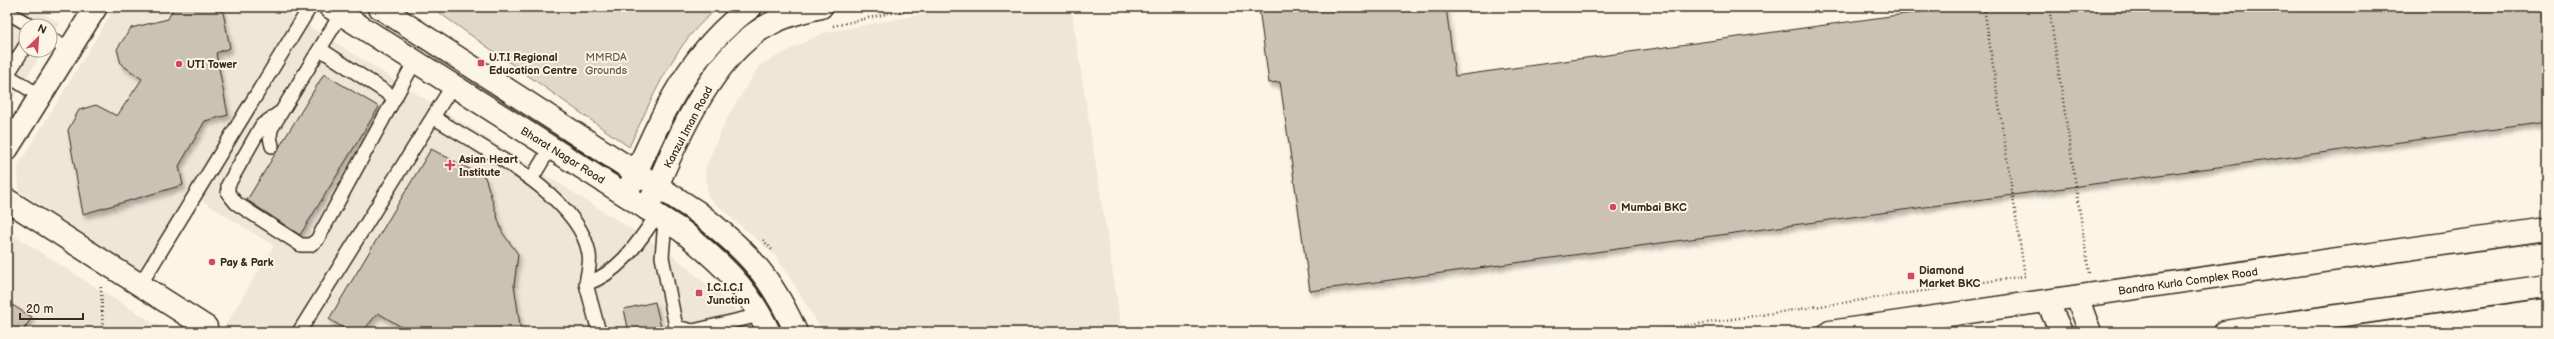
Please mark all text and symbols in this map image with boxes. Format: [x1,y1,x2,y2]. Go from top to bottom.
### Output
north arrow [18,18,58,58]
text: N [36,22,49,37]
place label: U.T.I Regional Education Centre [489,51,577,77]
park label: MMRDA Grounds [585,51,628,77]
place label: UTI Tower [187,58,238,71]
marker: U.T.I Regional Education Centre [476,58,486,68]
marker: UTI Tower [174,59,184,69]
street label: Kanzul Iman Road [661,84,715,170]
street label: Bharat Nagar Road [518,124,607,187]
place label: Asian Heart Institute [458,153,518,179]
marker: Asian Heart Institute [444,159,456,171]
place label: Mumbai BKC [1621,201,1687,214]
marker: Mumbai BKC [1608,202,1618,212]
place label: Pay & Park [220,256,274,269]
marker: Pay & Park [207,257,217,267]
place label: Diamond Market BKC [1919,264,1981,290]
street label: Bandra Kurla Complex Road [2117,265,2259,298]
marker: Diamond Market BKC [1906,271,1916,281]
place label: I.C.I.C.I Junction [707,281,750,307]
marker: I.C.I.C.I Junction [694,288,704,298]
scale bar [20,295,83,321]
text: 20 m [26,302,53,317]

